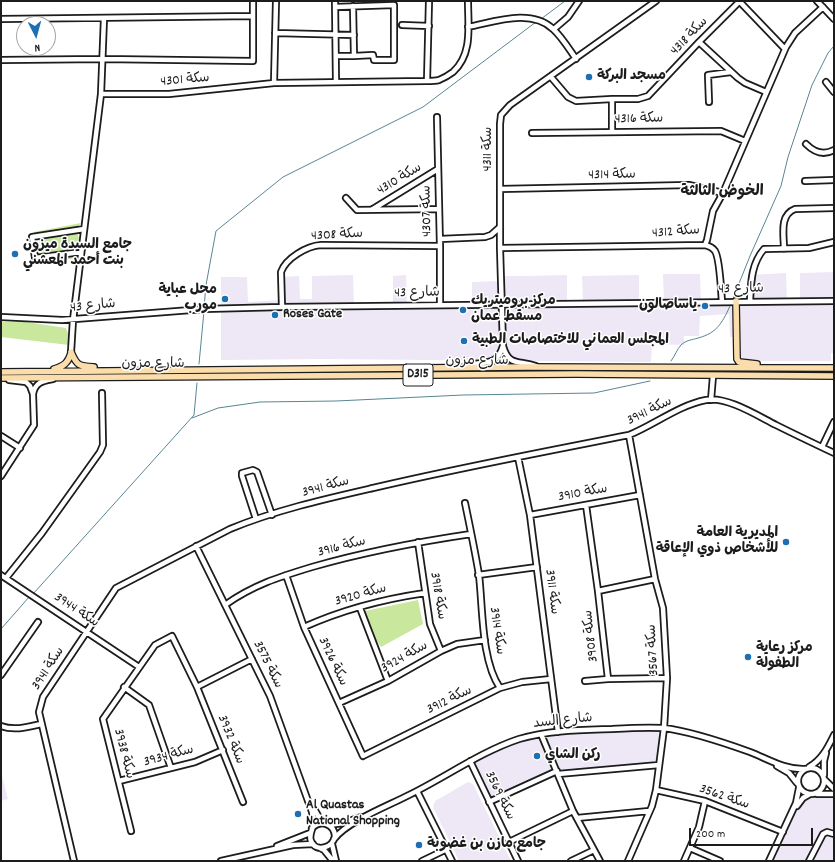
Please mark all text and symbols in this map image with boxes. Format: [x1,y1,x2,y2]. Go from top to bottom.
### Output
street label: سكة 4318 [668,14,712,60]
north arrow [16,16,56,56]
text: N [34,39,41,55]
place label: مسجد البركة [597,69,666,85]
street label: سكة 4301 [160,70,210,92]
marker: مسجد البركة [584,72,594,82]
street label: سكة 4316 [615,111,663,129]
street label: سكة 4311 [481,127,497,171]
street label: سكة 4310 [375,160,425,200]
street label: سكة 4314 [588,167,636,185]
district label: الخوض الثالثة [680,184,764,202]
street label: سكة 4307 [419,185,437,237]
street label: سكة 4312 [652,223,700,243]
street label: سكة 4308 [311,226,363,246]
place label: جامع السيدة ميزون بنت أحمد المعشني [23,238,132,270]
marker: جامع السيدة ميزون بنت أحمد المعشني [10,249,20,259]
street label: شارع 43 [718,281,764,299]
place label: محل عباية مورب [158,283,217,316]
street label: شارع 43 [394,285,440,303]
marker: محل عباية مورب [220,294,230,304]
place label: مركز بروميتريك مسقط عمان [471,294,556,326]
street label: شارع 43 [70,297,116,317]
place label: ياساصالون [639,298,697,314]
marker: ياساصالون [700,301,710,311]
marker: مركز بروميتريك مسقط عمان [458,305,468,315]
place label: Roses Gate [283,307,342,323]
marker: Roses Gate [270,310,280,320]
place label: المجلس العماني للاختصاصات الطبية [472,333,669,349]
marker: المجلس العماني للاختصاصات الطبية [459,336,469,346]
street label: شارع مزون [445,354,509,370]
street label: شارع مزون [121,357,185,373]
road number: D315 [403,364,433,386]
street label: سكة 3941 [625,394,675,430]
street label: سكة 3941 [301,474,351,502]
street label: سكة 3910 [557,481,609,507]
place label: المديرية العامة للأشخاص ذوي الإعاقة [656,526,778,558]
street label: سكة 3916 [316,534,368,562]
marker: المديرية العامة للأشخاص ذوي الإعاقة [781,537,791,547]
street label: سكة 3911 [540,568,562,616]
street label: سكة 3918 [425,571,449,621]
street label: سكة 3920 [333,581,389,611]
street label: سكة 3944 [50,590,102,632]
street label: سكة 3914 [484,606,508,656]
street label: سكة 3908 [581,609,603,663]
street label: سكة 3567 [644,624,664,676]
street label: سكة 3926 [313,635,351,689]
street label: سكة 3575 [248,638,286,692]
street label: سكة 3924 [379,638,431,678]
place label: مركز رعاية الطفولة [756,641,813,674]
street label: سكة 3941 [29,644,69,694]
marker: مركز رعاية الطفولة [743,652,753,662]
street label: سكة 3912 [425,683,475,719]
street label: شارع السد [533,711,593,733]
street label: سكة 3932 [213,713,247,767]
street label: سكة 3938 [109,727,137,781]
street label: سكة 3934 [142,742,196,772]
place label: ركن الشاي [545,748,600,764]
marker: ركن الشاي [532,751,542,761]
street label: سكة 3569 [480,769,518,823]
street label: سكة 3562 [697,782,751,814]
place label: Al Quastas National Shopping [306,798,400,830]
marker: Al Quastas National Shopping [293,809,303,819]
scale bar [691,820,815,846]
text: 200 m [696,826,725,843]
place label: جامع مازن بن غضوبة [427,837,546,853]
marker: جامع مازن بن غضوبة [414,840,424,850]

